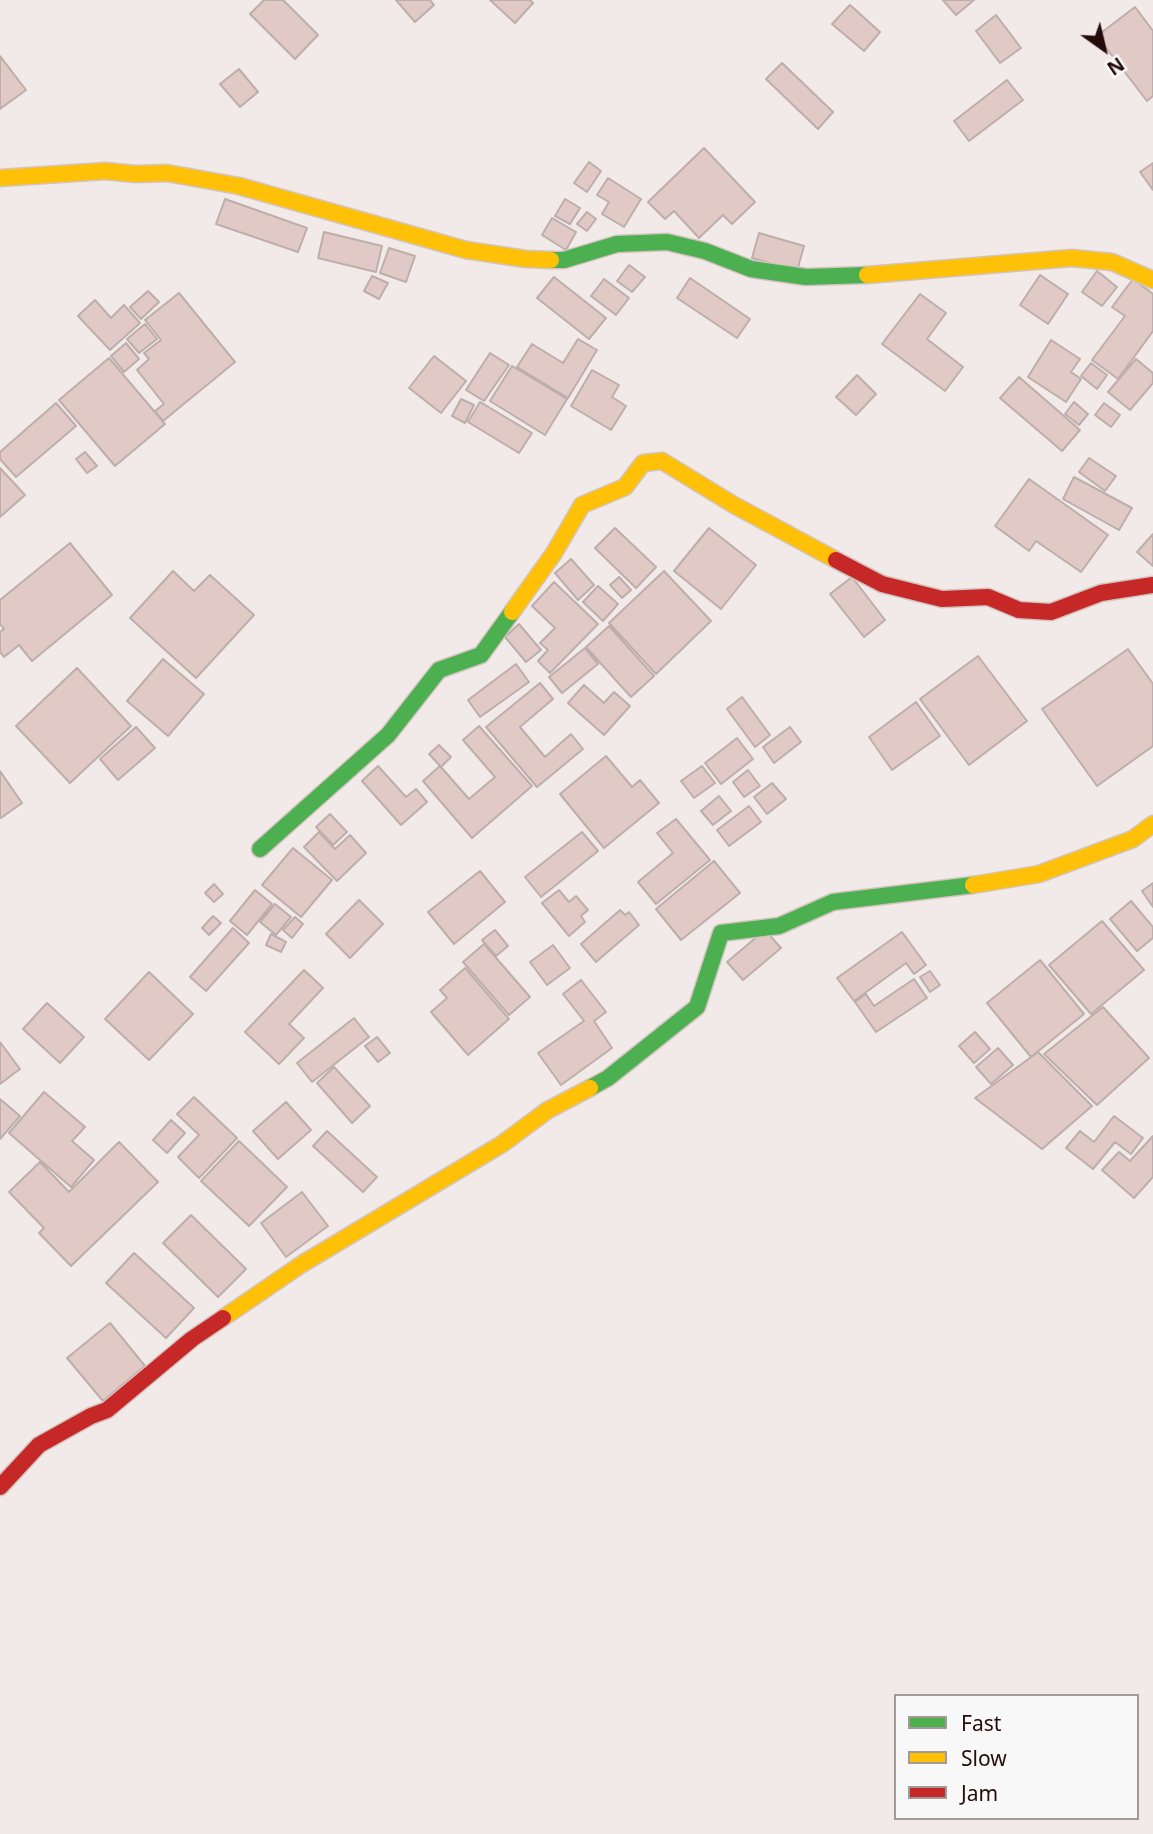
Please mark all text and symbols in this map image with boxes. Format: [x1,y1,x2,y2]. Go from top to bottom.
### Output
north arrow [1069,14,1139,84]
text: N [1102,51,1129,82]
legend [894,1694,1139,1820]
text: Fast [961,1709,1001,1737]
text: Slow [961,1744,1007,1772]
text: Jam [961,1779,998,1807]

